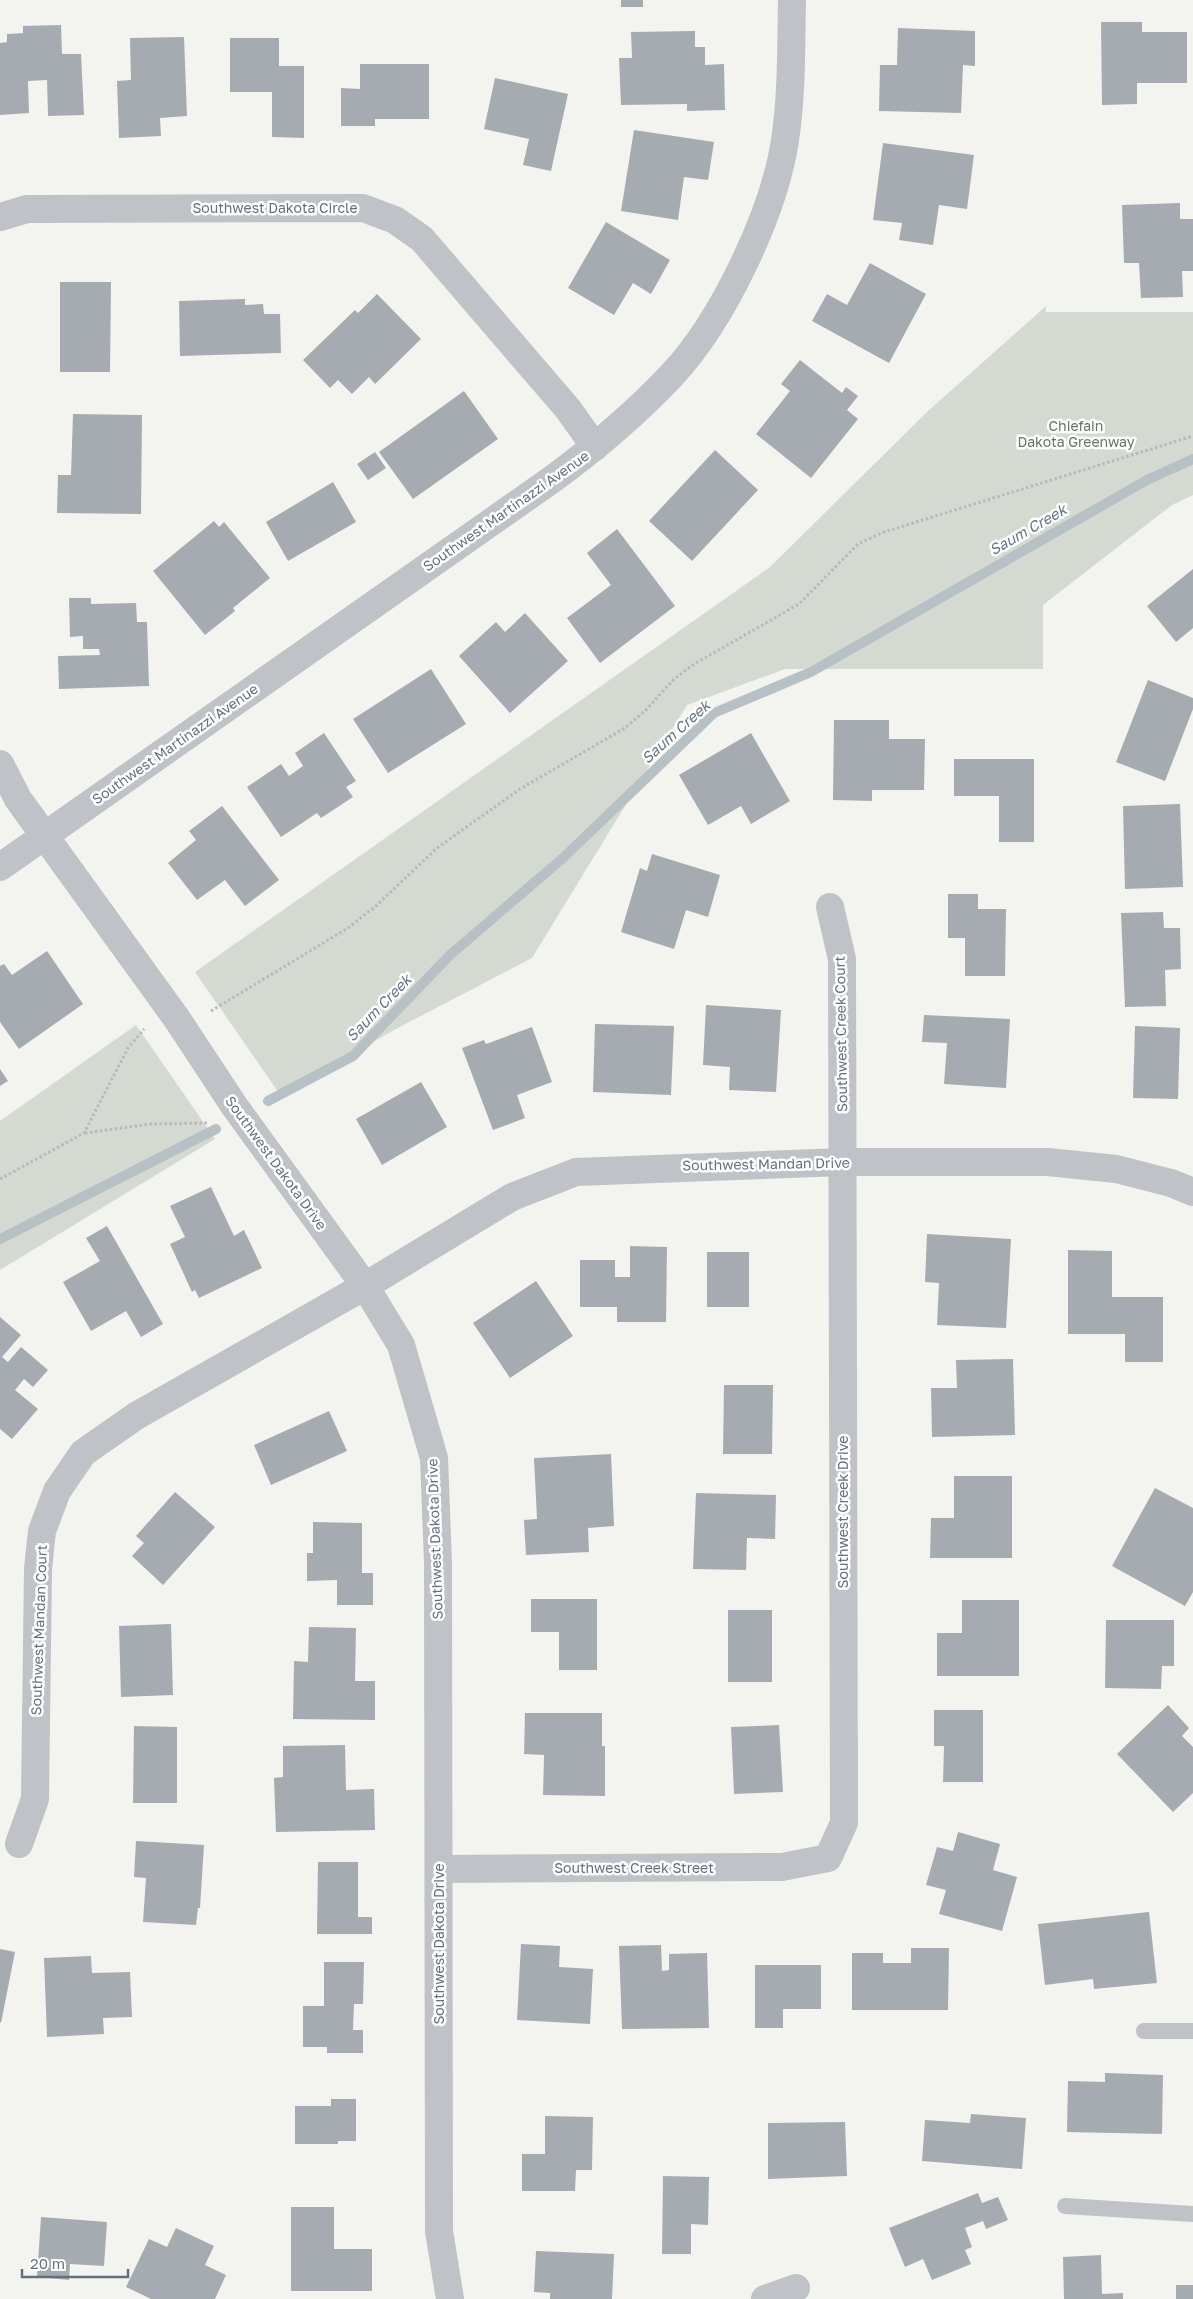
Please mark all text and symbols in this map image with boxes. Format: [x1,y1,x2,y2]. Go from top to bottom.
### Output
street label: Southwest Dakota Circle [192,199,358,216]
park label: Chiefain Dakota Greenway [1017,417,1135,450]
street label: Southwest Martinazzi Avenue [420,447,592,574]
water label: Saum Creek [986,499,1071,558]
street label: Southwest Martinazzi Avenue [89,680,261,807]
water label: Saum Creek [637,695,714,767]
street label: Southwest Creek Court [831,956,850,1112]
water label: Saum Creek [342,969,416,1044]
street label: Southwest Dakota Drive [222,1093,331,1233]
street label: Southwest Mandan Drive [682,1154,850,1173]
street label: Southwest Creek Drive [834,1436,851,1588]
street label: Southwest Dakota Drive [423,1458,446,1620]
street label: Southwest Mandan Court [27,1544,50,1716]
street label: Southwest Creek Street [554,1859,714,1876]
street label: Southwest Dakota Drive [430,1863,447,2025]
scale bar [22,2246,129,2278]
text: 20 m [30,2254,65,2272]

